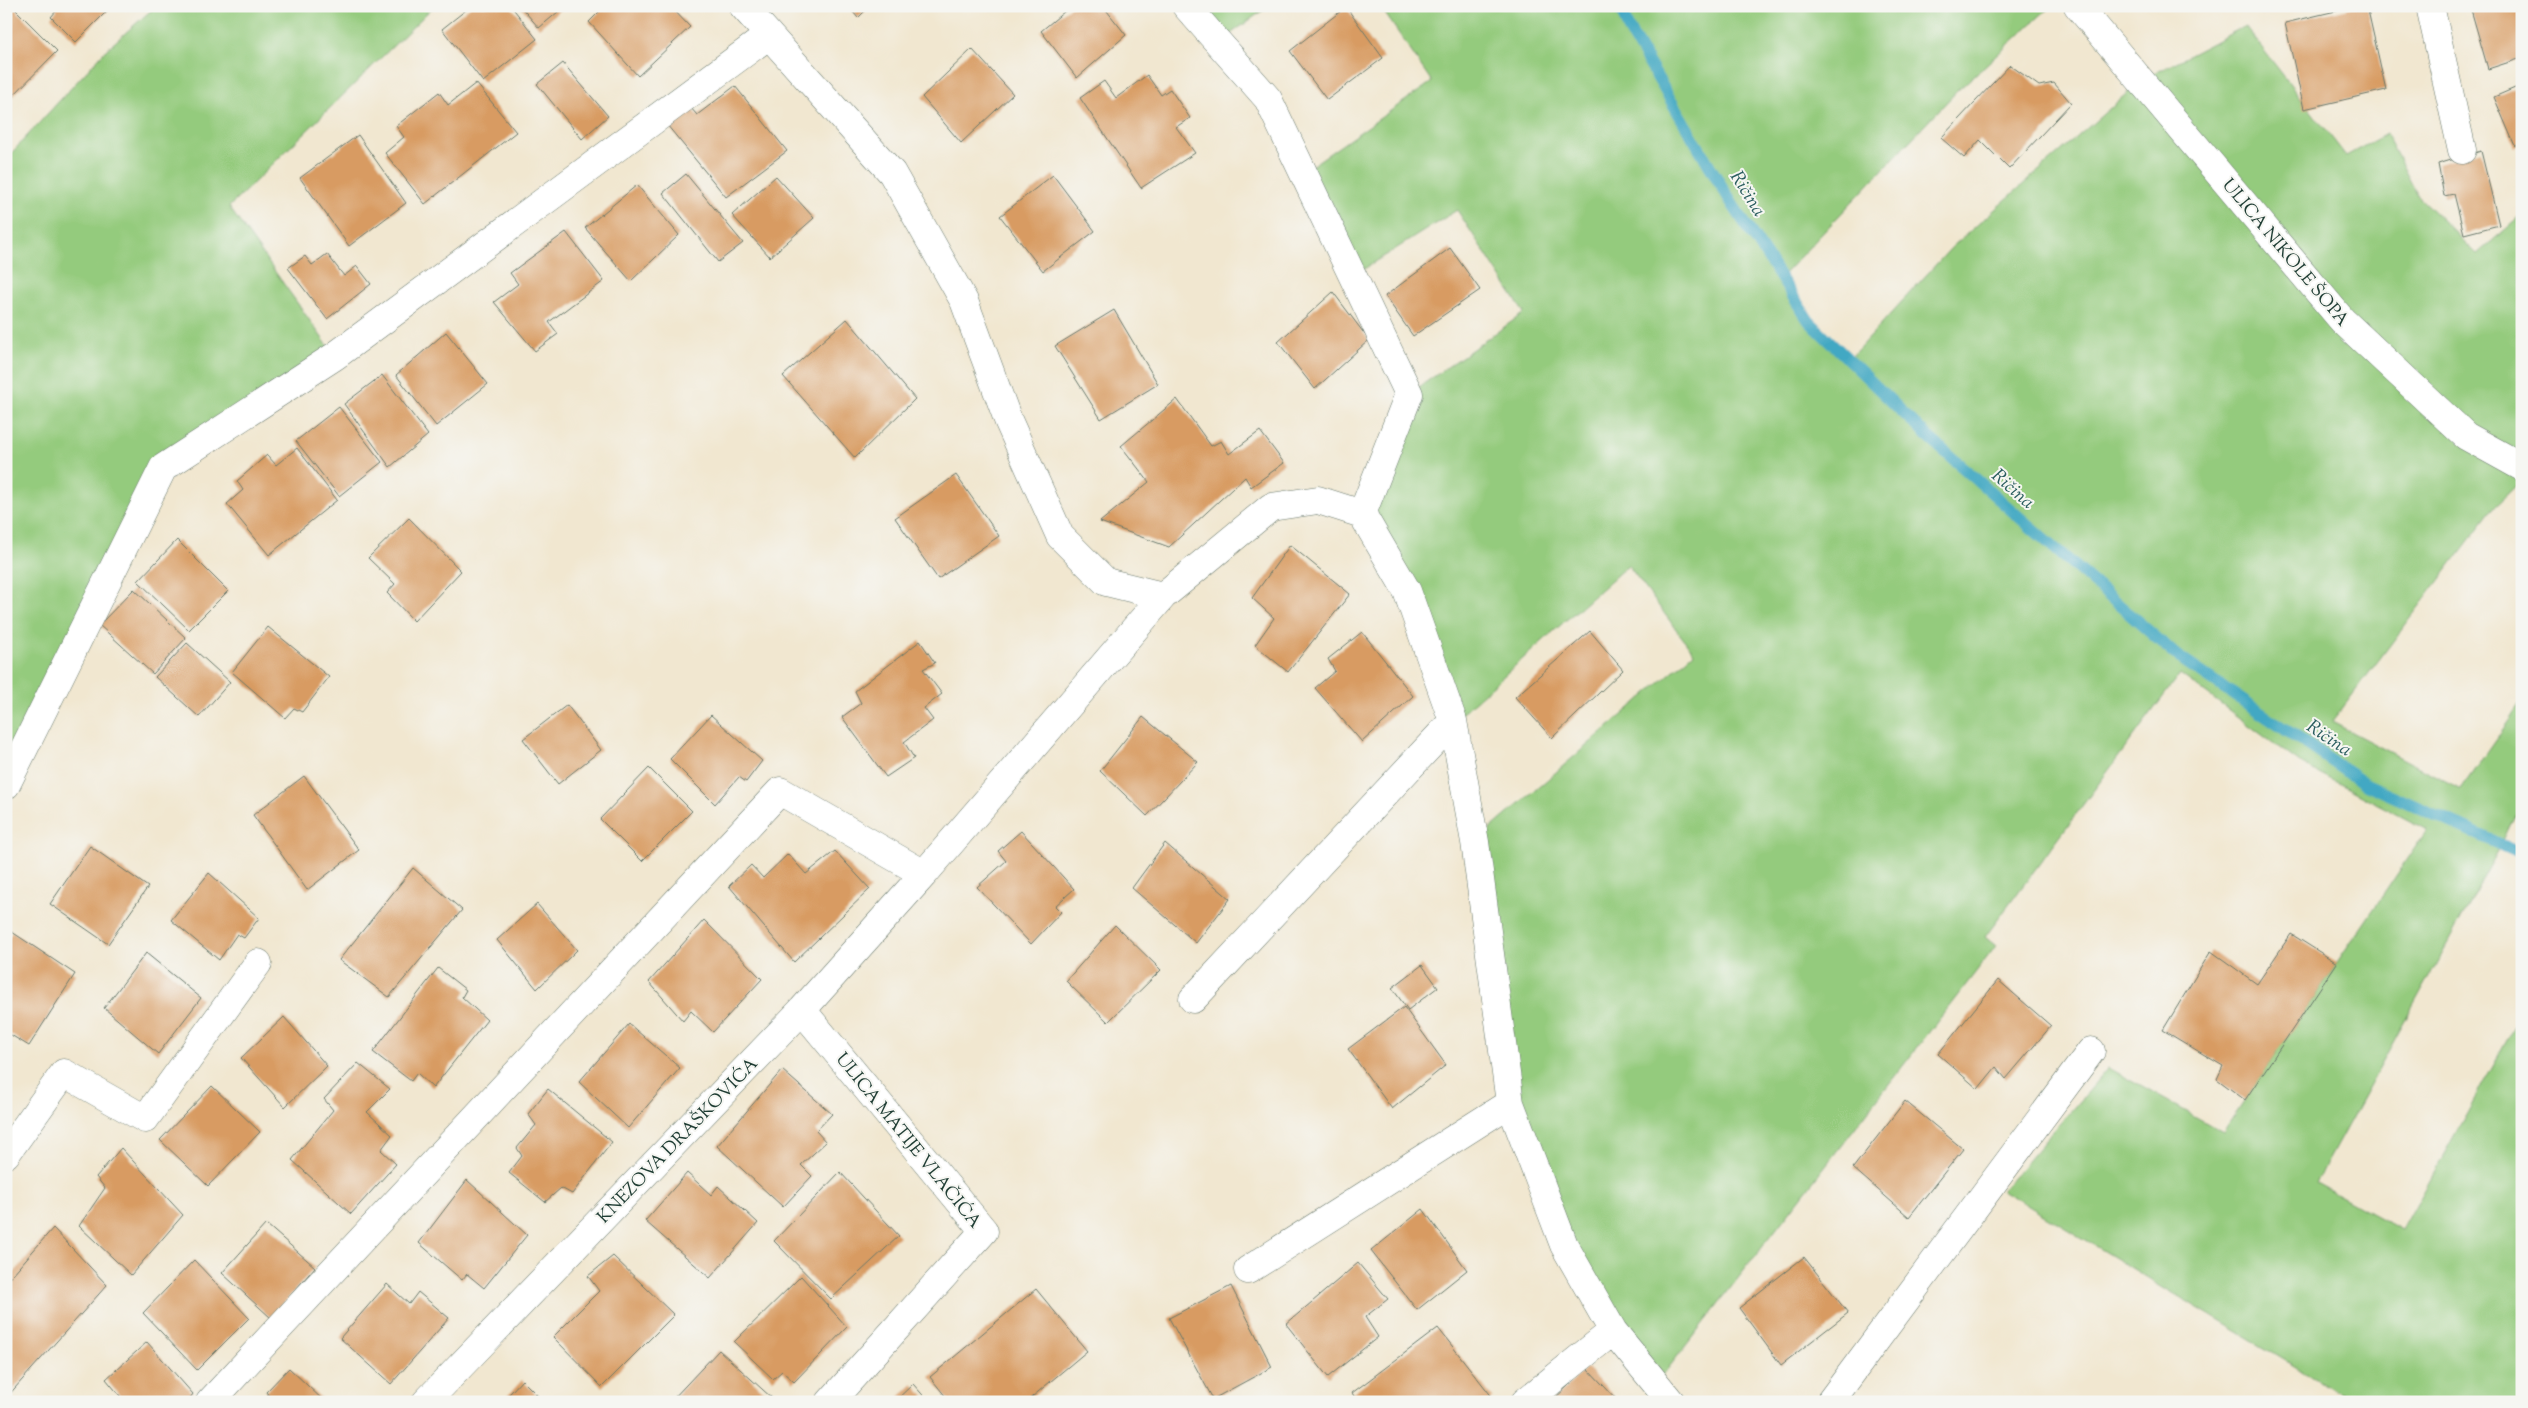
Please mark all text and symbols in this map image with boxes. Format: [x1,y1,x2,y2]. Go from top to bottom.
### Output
water label: Ričina [1722,166,1771,223]
street label: ULICA NIKOLE ŠOPA [2215,174,2355,333]
water label: Ričina [1985,463,2040,516]
water label: Ričina [2301,714,2357,764]
street label: ULICA MATIJE VLAČIĆA [828,1047,988,1235]
street label: KNEZOVA DRAŠKOVIĆA [591,1052,765,1230]

